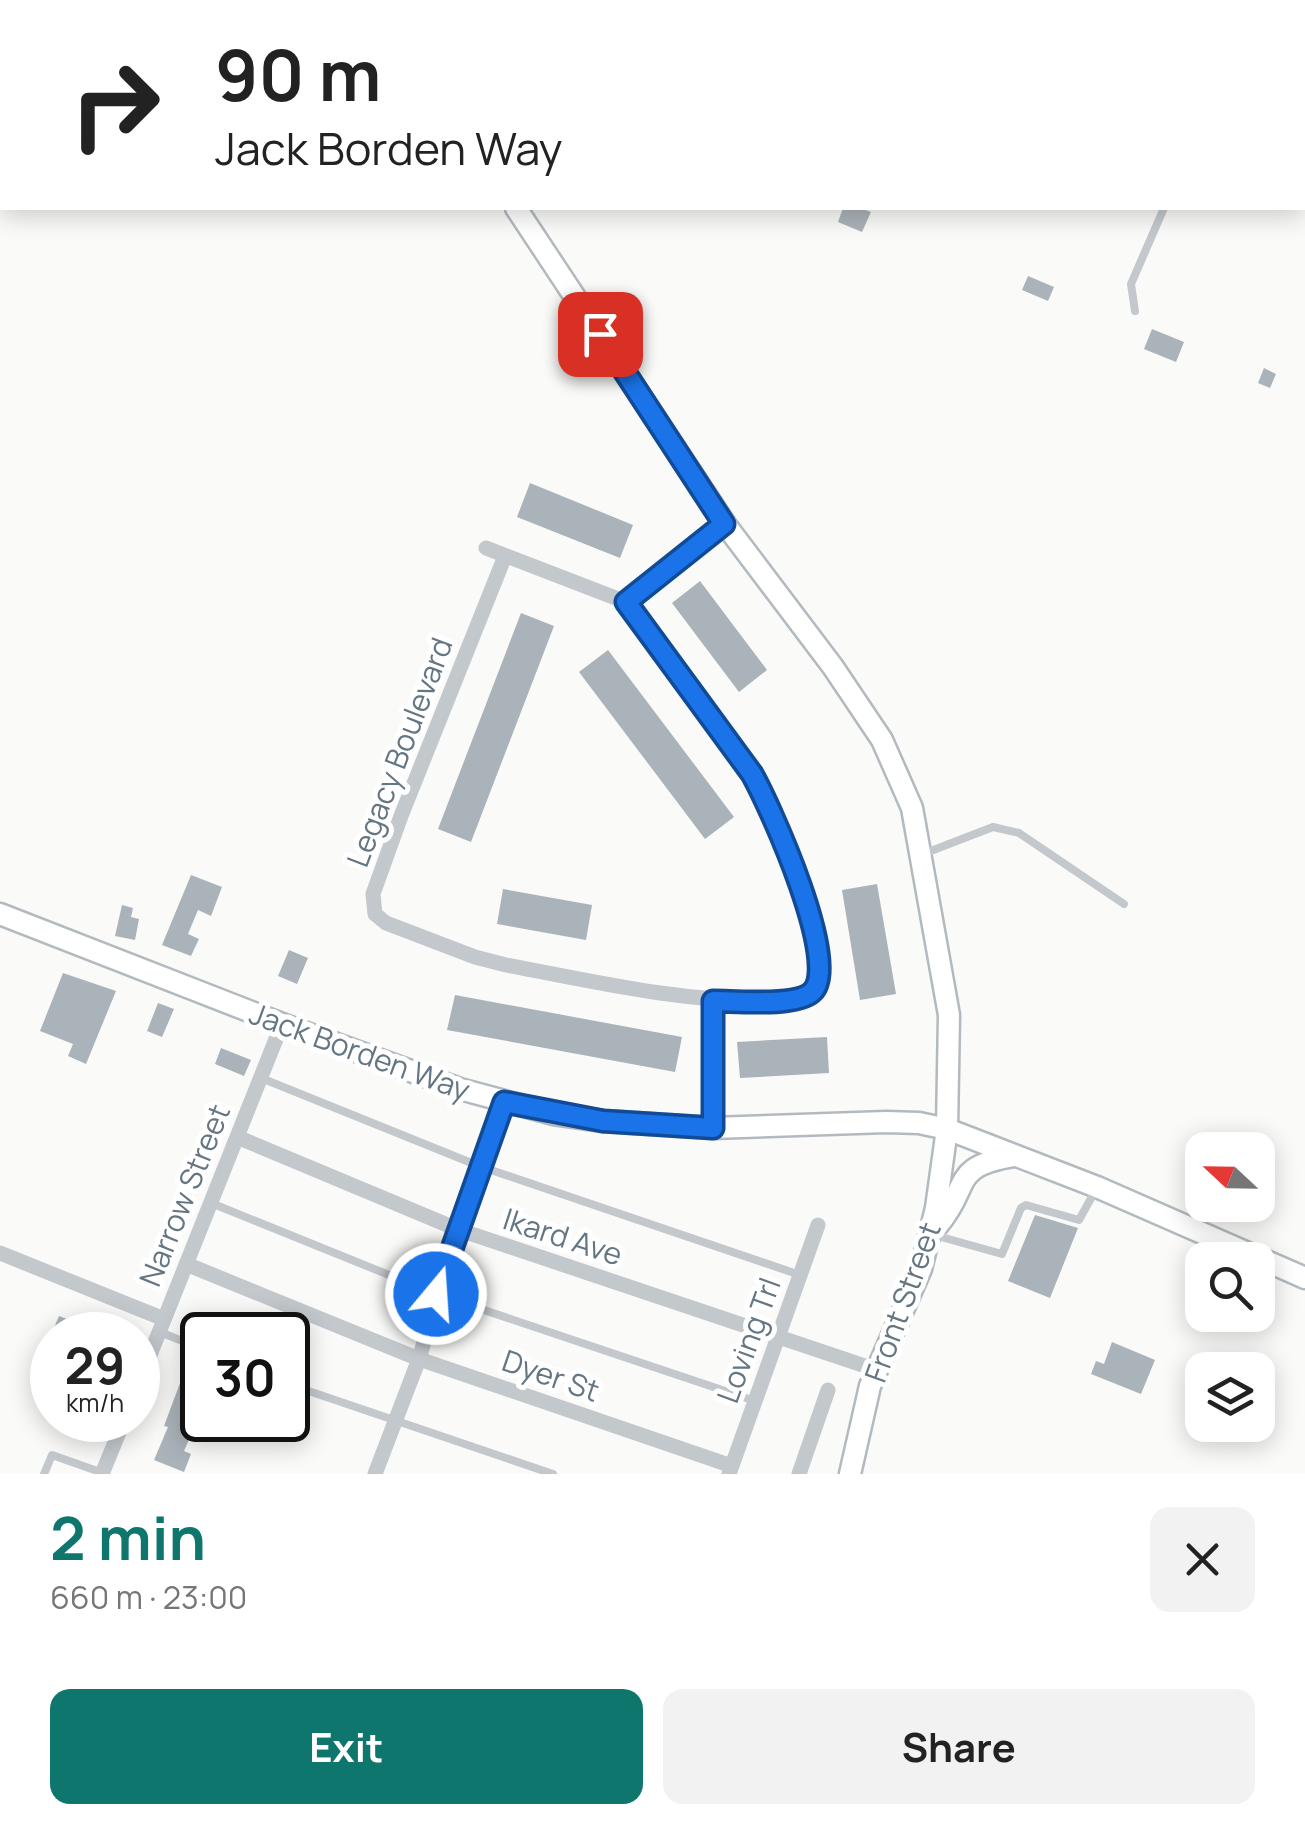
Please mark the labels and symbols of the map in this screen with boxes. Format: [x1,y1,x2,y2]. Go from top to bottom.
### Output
pin [558,292,643,377]
street label: Legacy Boulevard [336,632,462,872]
street label: Jack Borden Way [244,992,476,1110]
street label: Narrow Street [129,1098,239,1292]
north arrow [1185,1132,1275,1222]
street label: Ikard Ave [498,1198,628,1274]
street label: Front Street [854,1216,950,1388]
position arrow [384,1242,488,1346]
street label: Loving Trl [706,1272,790,1408]
speed limit sign: 30 [180,1312,310,1442]
street label: Dyer St [497,1339,605,1411]

